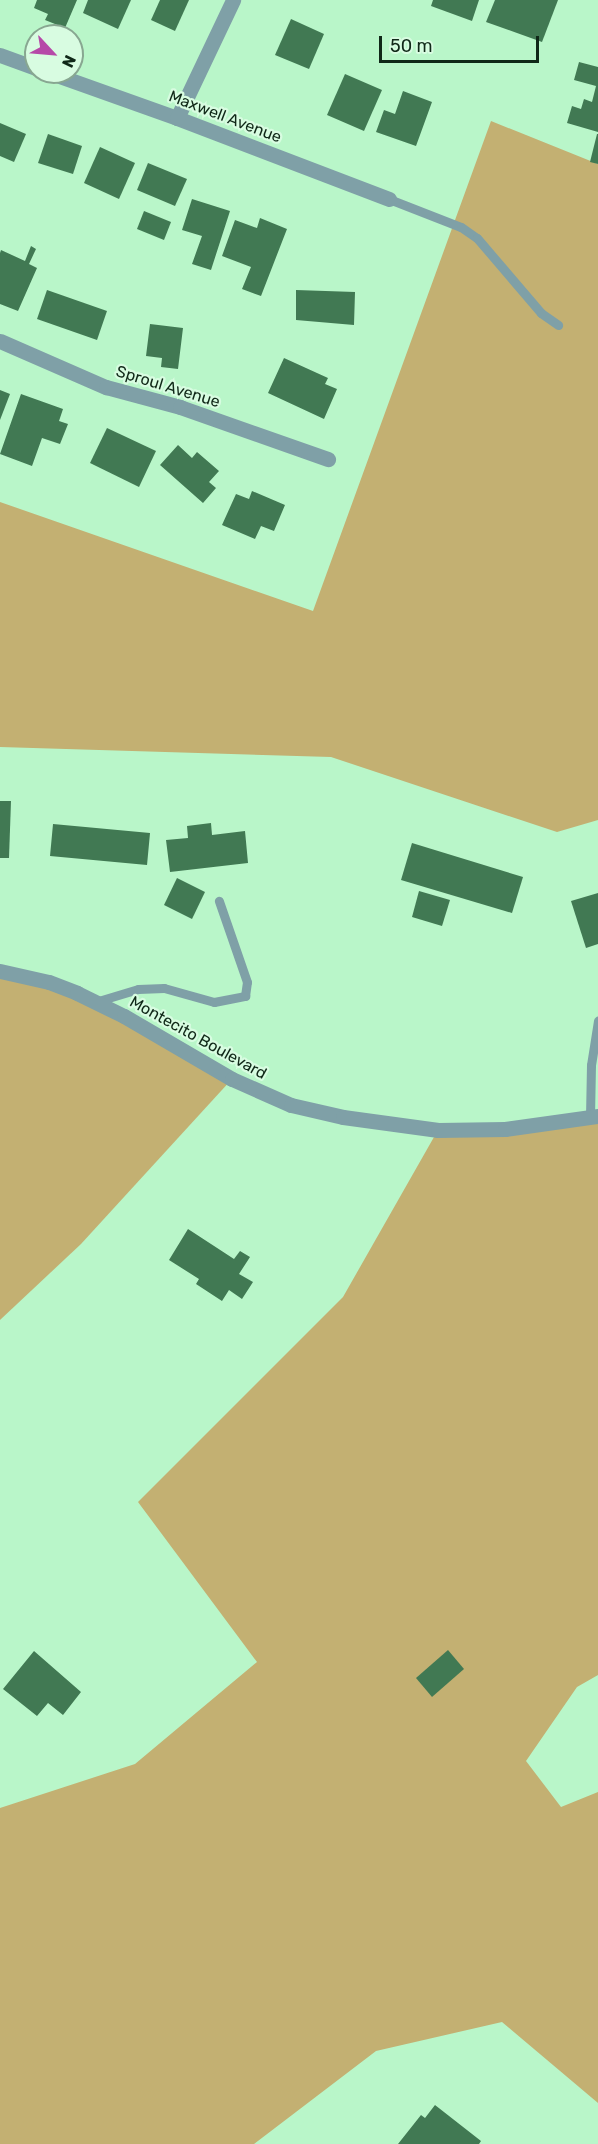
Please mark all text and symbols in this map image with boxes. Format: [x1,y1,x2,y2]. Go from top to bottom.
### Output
north arrow [24,24,84,84]
scale bar [382,24,542,62]
text: 50 m [390,35,433,57]
text: N [58,52,80,71]
street label: Maxwell Avenue [166,87,284,147]
street label: Sproul Avenue [114,362,222,412]
street label: Montecito Boulevard [126,992,270,1084]

